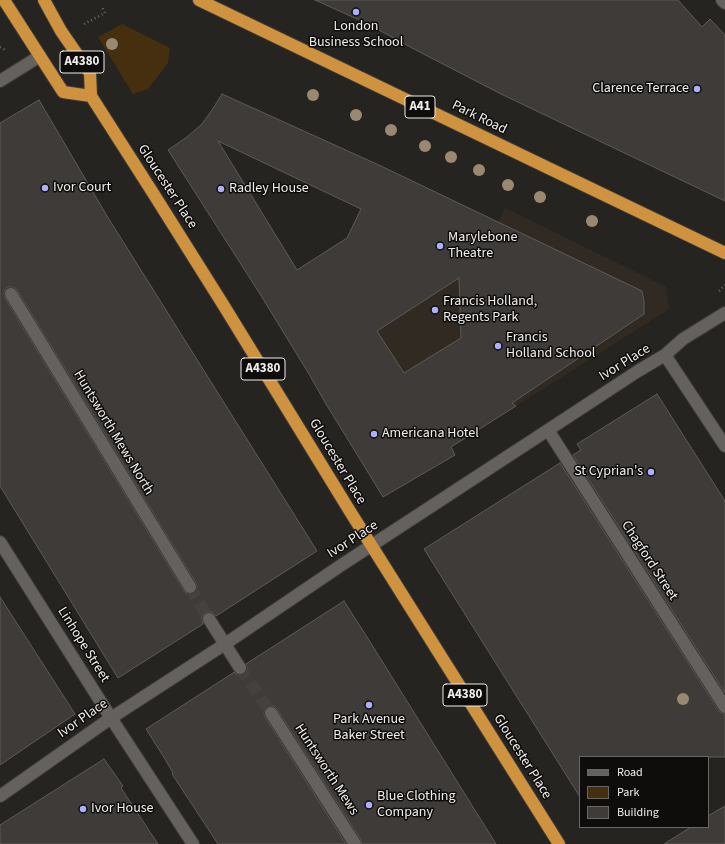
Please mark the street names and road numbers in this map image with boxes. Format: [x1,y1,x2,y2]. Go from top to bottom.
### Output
road number: A4380 [60,51,104,73]
road number: A41 [405,96,435,118]
street label: Park Road [449,98,509,138]
street label: Gloucester Place [134,142,200,232]
street label: Ivor Place [596,341,654,385]
road number: A4380 [241,358,285,380]
street label: Huntsworth Mews North [69,368,157,498]
street label: Gloucester Place [305,416,369,508]
street label: Ivor Place [325,517,381,563]
street label: Chagford Street [617,518,681,604]
street label: Linhope Street [53,604,113,686]
road number: A4380 [443,684,487,706]
street label: Ivor Place [55,696,111,742]
street label: Gloucester Place [489,712,555,802]
street label: Huntsworth Mews [290,721,362,819]

